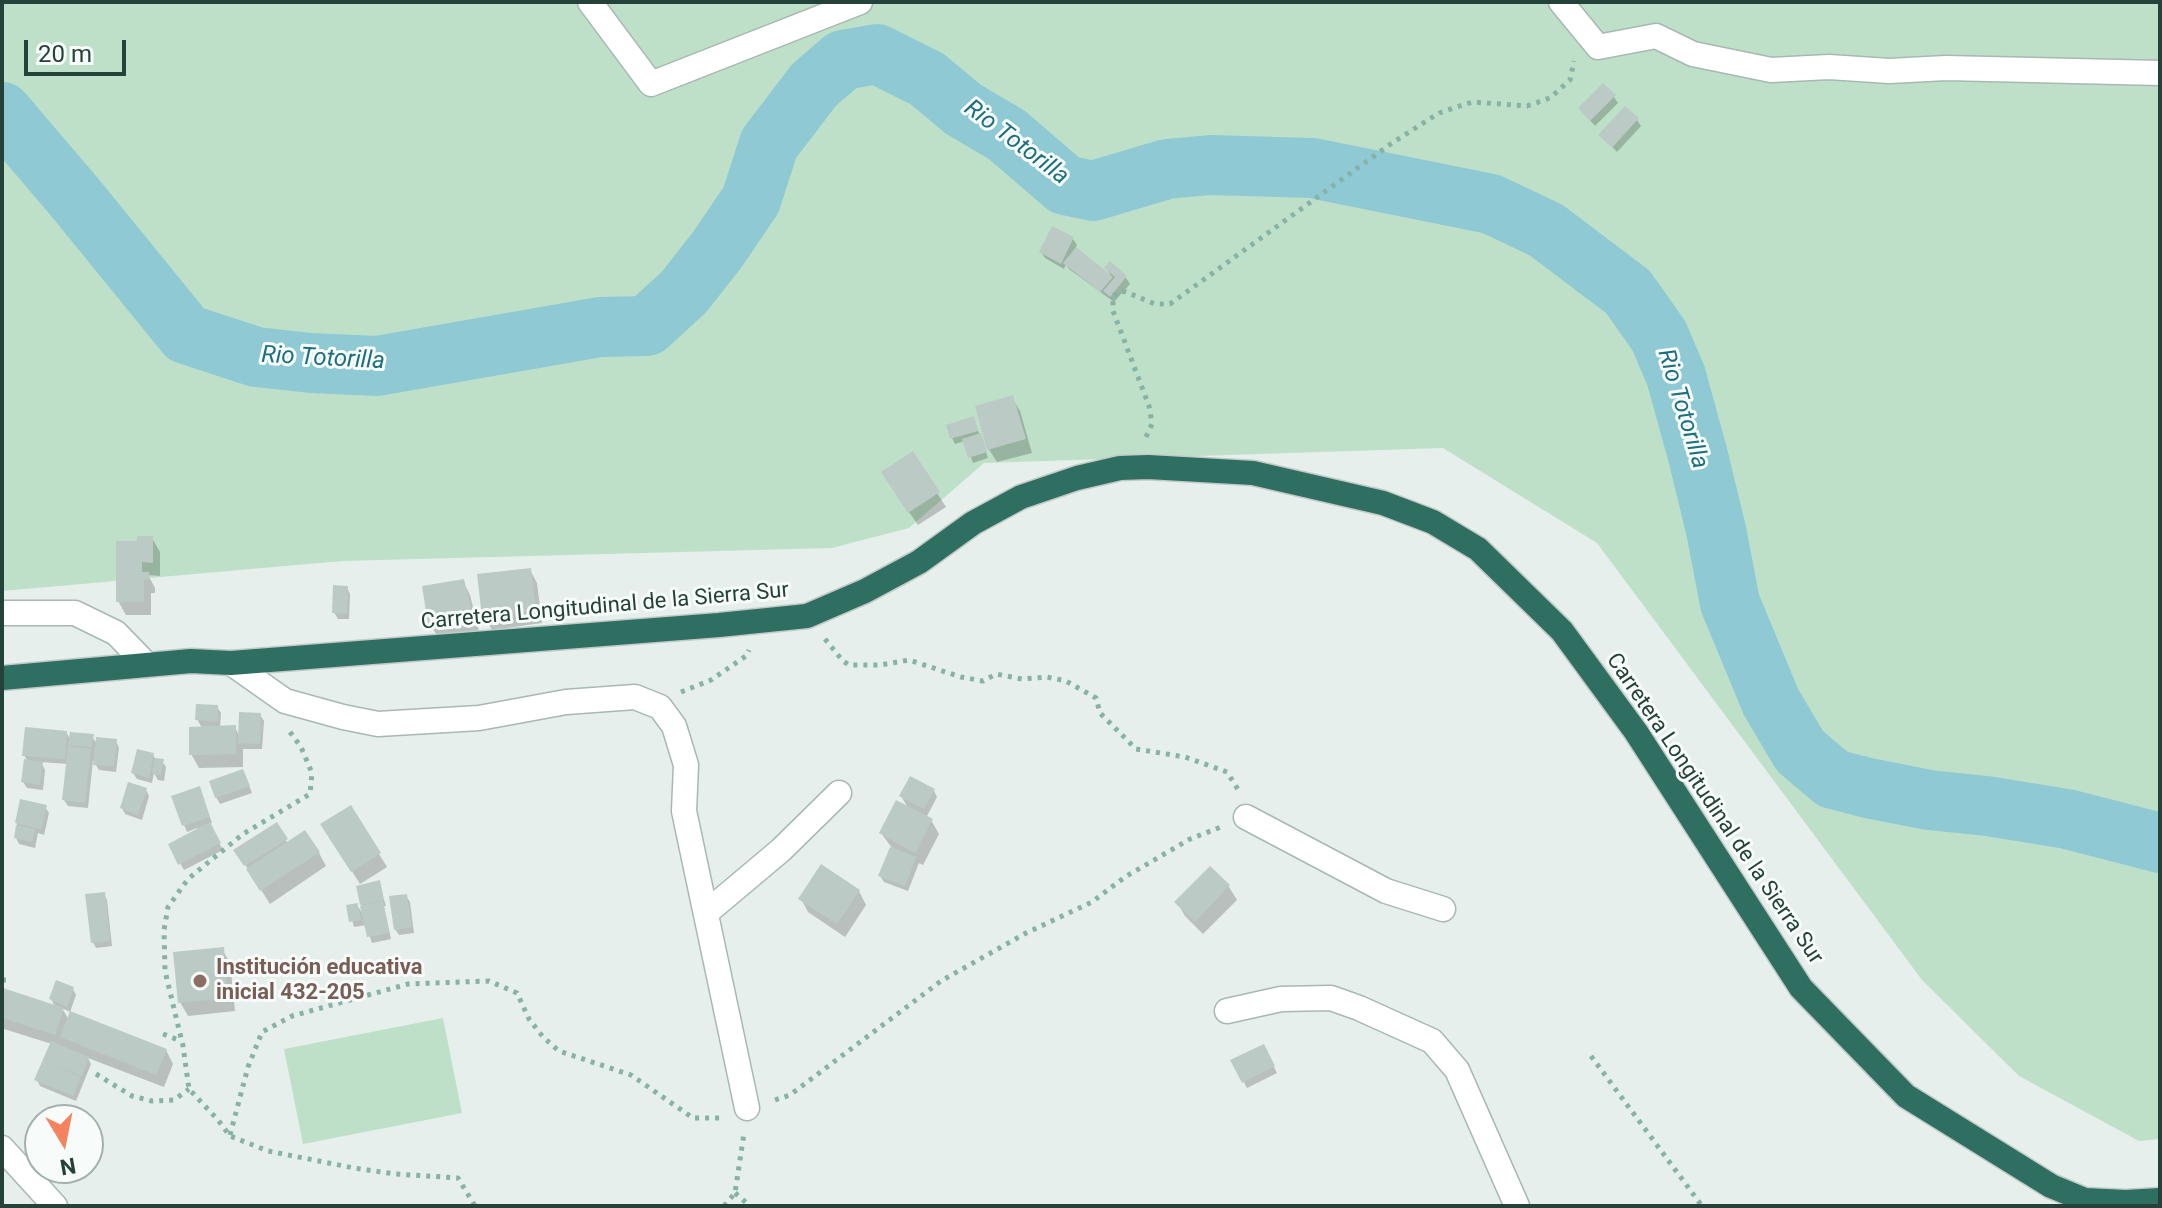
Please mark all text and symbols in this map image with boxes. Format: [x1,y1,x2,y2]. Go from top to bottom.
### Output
scale bar [28,24,130,74]
text: 20 m [38,40,92,68]
water label: Rio Totorilla [958,94,1074,192]
water label: Rio Totorilla [261,341,385,377]
water label: Rio Totorilla [1650,346,1714,472]
street label: Carretera Longitudinal de la Sierra Sur [420,578,790,636]
street label: Carretera Longitudinal de la Sierra Sur [1600,649,1828,969]
place label: Institución educativa inicial 432-205 [216,955,422,1006]
marker: Institución educativa inicial 432-205 [191,972,209,990]
north arrow [24,1104,104,1184]
text: N [58,1152,78,1180]

